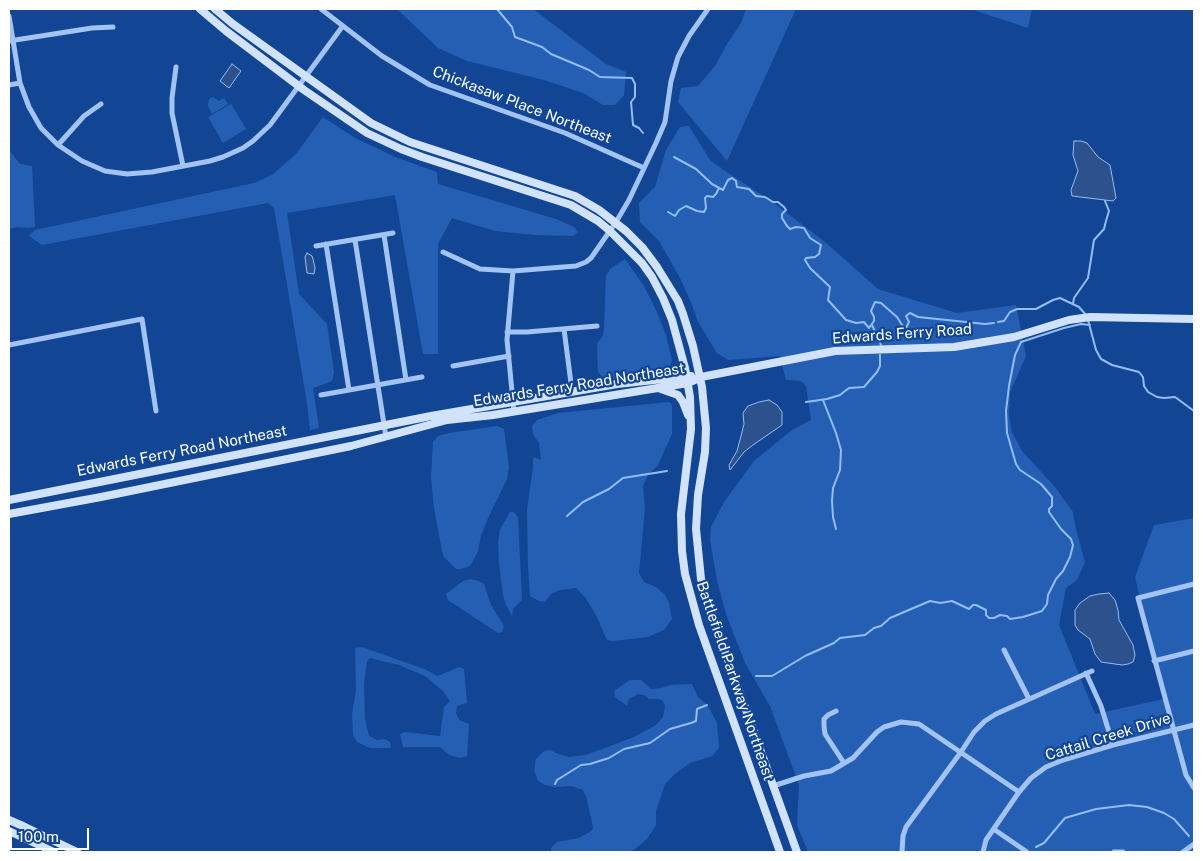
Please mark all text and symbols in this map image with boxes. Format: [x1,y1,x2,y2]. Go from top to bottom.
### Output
street label: Chickasaw Place Northeast [430,62,614,148]
street label: Edwards Ferry Road [831,320,973,348]
street label: Edwards Ferry Road Northeast [472,359,686,411]
street label: Edwards Ferry Road Northeast [75,422,289,480]
street label: Battlefield Parkway Northeast [692,579,778,783]
street label: Cattail Creek Drive [1043,709,1173,765]
scale bar [12,818,91,850]
text: 100 m [18,828,59,845]

